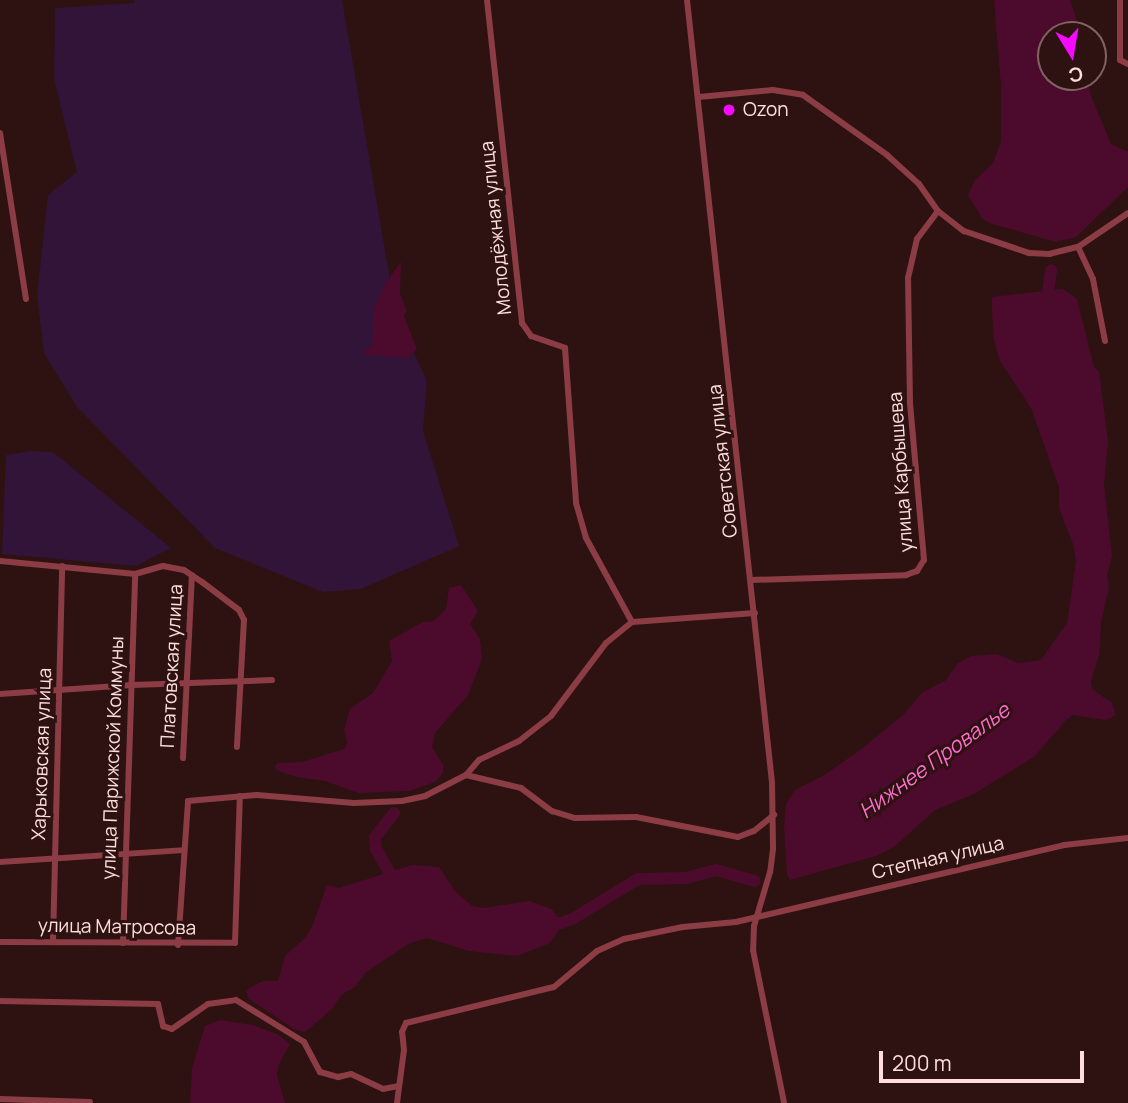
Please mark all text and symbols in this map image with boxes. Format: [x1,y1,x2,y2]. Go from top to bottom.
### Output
north arrow [1037,21,1107,91]
text: С [1066,61,1085,89]
place label: Ozon [743,99,789,121]
marker: Ozon [721,102,737,118]
street label: Молодёжная улица [476,140,516,316]
street label: Советская улица [704,383,742,539]
street label: улица Карбышева [884,391,918,553]
street label: Платовская улица [156,584,188,748]
street label: улица Парижской Коммуны [97,636,129,880]
street label: Харьковская улица [28,667,56,841]
water label: Нижнее Провалье [854,697,1014,823]
street label: Степная улица [870,832,1006,884]
street label: улица Матросова [38,914,196,940]
scale bar [883,1036,1088,1080]
text: 200 m [892,1049,952,1077]

